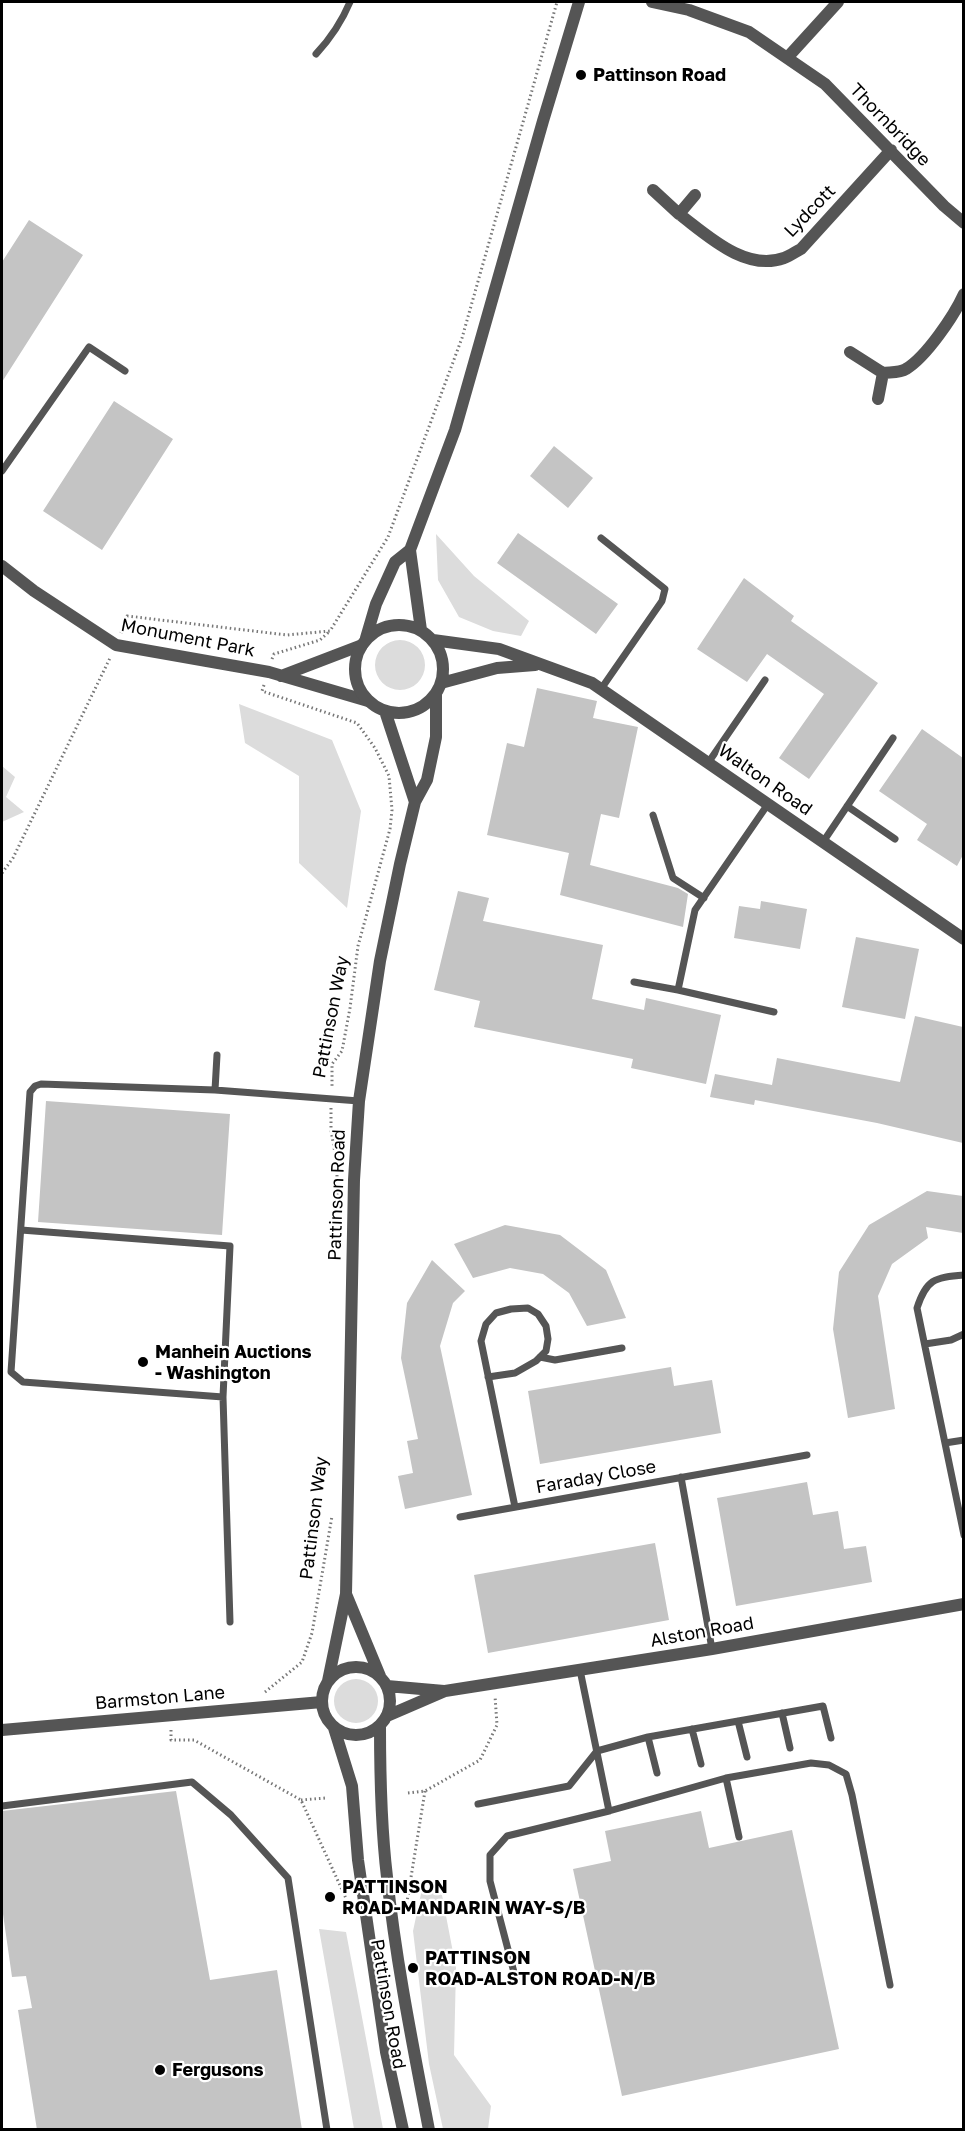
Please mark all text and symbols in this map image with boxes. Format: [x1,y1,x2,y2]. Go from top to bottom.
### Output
place label: Pattinson Road [593,64,726,86]
marker: Pattinson Road [574,68,588,82]
street label: Thornbridge [845,79,935,171]
street label: Lydcott [780,180,840,242]
street label: Monument Park [119,614,257,662]
street label: Walton Road [714,740,816,820]
street label: Pattinson Way [309,954,353,1080]
street label: Pattinson Road [324,1129,350,1261]
place label: Manhein Auctions - Washington [155,1341,312,1384]
marker: Manhein Auctions - Washington [136,1355,150,1369]
street label: Pattinson Way [296,1455,332,1581]
street label: Faraday Close [534,1456,658,1498]
street label: Alston Road [649,1612,755,1652]
street label: Barmston Lane [94,1682,226,1714]
place label: PATTINSON ROAD-MANDARIN WAY-S/B [342,1876,586,1918]
marker: PATTINSON ROAD-MANDARIN WAY-S/B [323,1890,337,1904]
street label: Pattinson Road [366,1937,410,2071]
place label: PATTINSON ROAD-ALSTON ROAD-N/B [425,1947,655,1990]
marker: PATTINSON ROAD-ALSTON ROAD-N/B [406,1961,420,1975]
place label: Fergusons [172,2059,264,2081]
marker: Fergusons [153,2063,167,2077]

